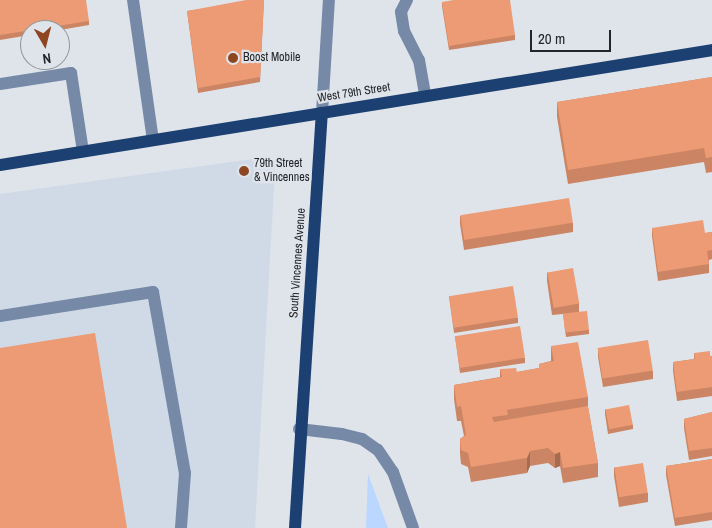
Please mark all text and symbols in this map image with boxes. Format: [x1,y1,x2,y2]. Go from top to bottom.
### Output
north arrow [20,20,70,70]
scale bar [532,20,613,52]
text: 20 m [538,28,565,49]
text: N [42,49,52,68]
place label: Boost Mobile [243,51,300,65]
marker: Boost Mobile [227,52,239,64]
street label: West 79th Street [317,80,391,106]
place label: 79th Street & Vincennes [254,157,310,185]
marker: 79th Street & Vincennes [238,165,250,177]
street label: South Vincennes Avenue [287,207,309,319]

